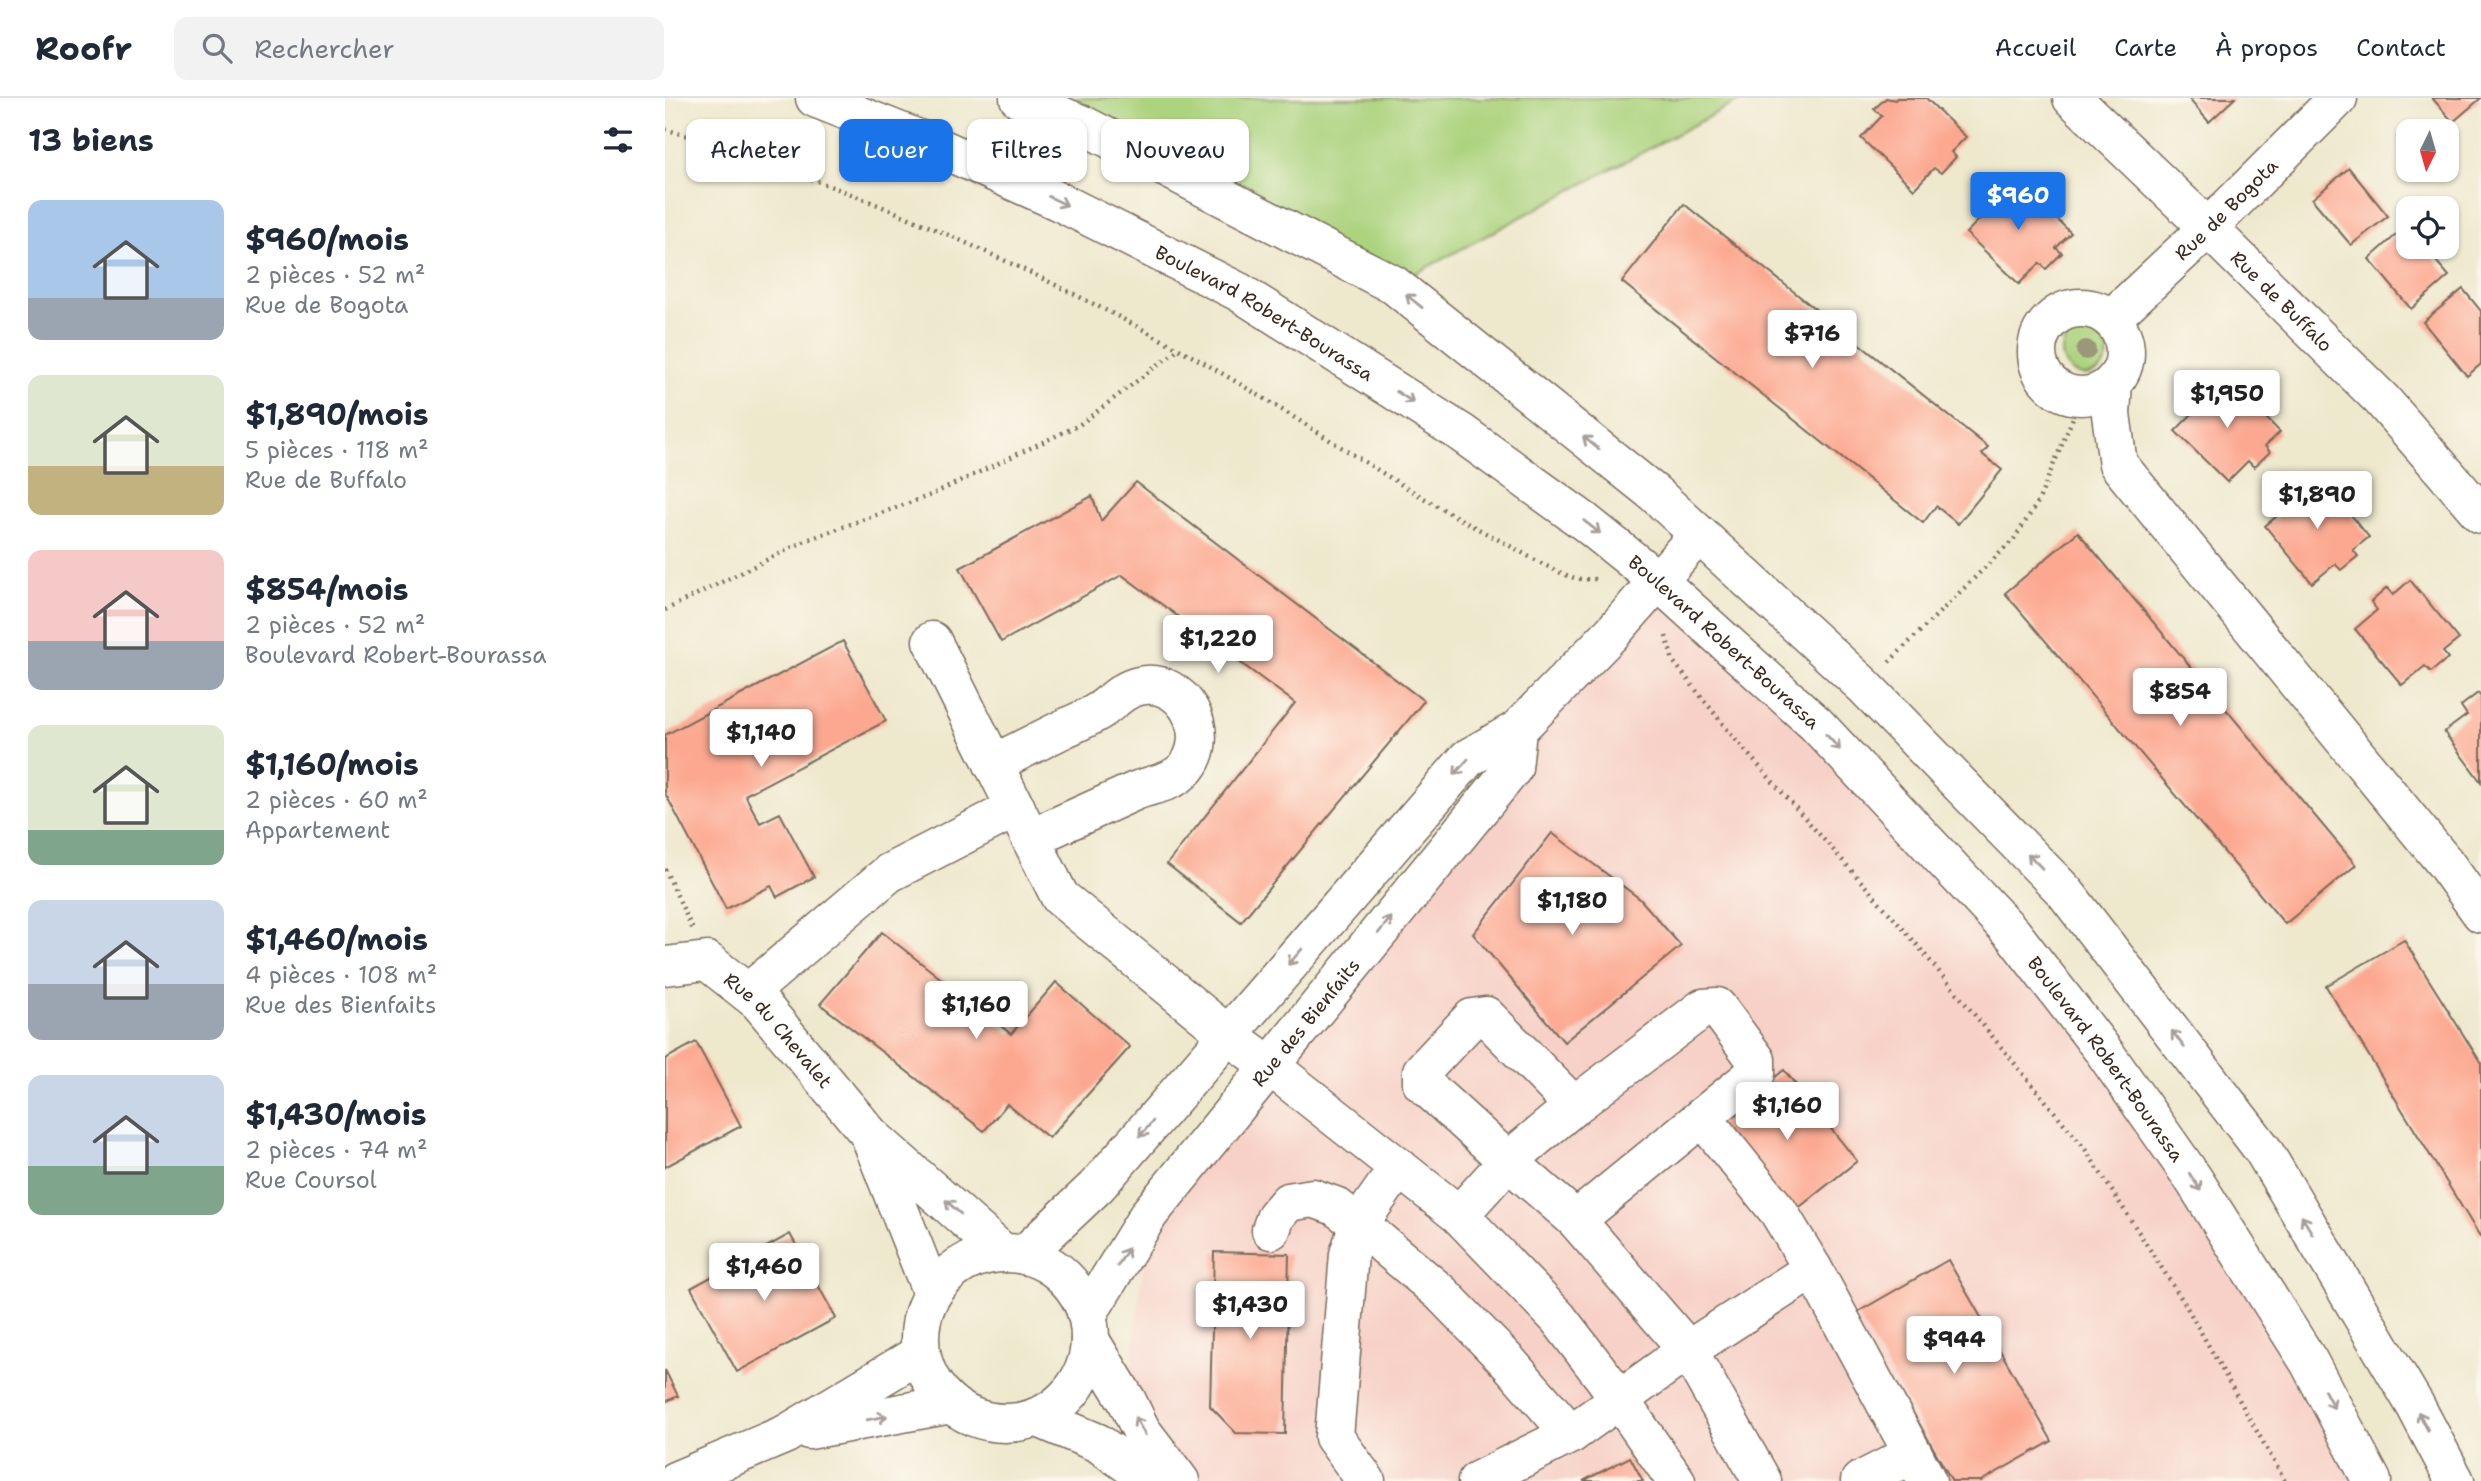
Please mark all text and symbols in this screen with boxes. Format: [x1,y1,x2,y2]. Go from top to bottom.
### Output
search box [174,17,664,80]
text: Roofr [35,26,132,71]
icon: search [198,29,236,67]
text: Rechercher [254,31,395,66]
text: Accueil [1995,32,2076,64]
text: Carte [2114,32,2177,64]
text: À propos [2215,32,2318,64]
text: Contact [2356,32,2446,64]
chip: Acheter [686,119,825,182]
chip: Louer [839,119,953,182]
chip: Filtres [967,119,1087,182]
chip: Nouveau [1101,119,1249,182]
north arrow [2396,119,2459,182]
map controls [2396,119,2459,259]
text: 13 biens [28,120,154,161]
icon: filters [599,121,637,159]
street label: Rue de Bogota [2169,153,2283,266]
pin: $960 [1977,172,2059,232]
text: $960 [1986,180,2050,210]
one-way arrow [1047,195,1068,208]
button: locate [2396,196,2459,259]
text: $960/mois [245,219,409,260]
icon: home [84,228,168,312]
street label: Boulevard Robert-Bourassa [1151,239,1379,387]
street label: Rue de Buffalo [2225,245,2338,357]
text: 2 pièces · 52 m² [245,260,425,290]
text: Rue de Bogota [245,290,408,320]
one-way arrow [1405,293,1423,308]
pin: $716 [1771,310,1853,370]
text: $716 [1784,318,1840,348]
pin: $1,950 [2170,370,2284,430]
text: $1,950 [2190,378,2264,408]
one-way arrow [1395,390,1415,404]
text: $1,890/mois [245,394,429,435]
icon: home [84,403,168,487]
text: 5 pièces · 118 m² [245,435,429,465]
one-way arrow [1582,436,1601,451]
text: Rue de Buffalo [245,465,407,495]
pin: $1,890 [2260,472,2374,531]
text: $1,890 [2278,479,2356,509]
one-way arrow [1582,520,1600,535]
street label: Boulevard Robert-Bourassa [1623,549,1826,734]
text: $854/mois [245,569,409,610]
icon: home [84,578,168,662]
text: 2 pièces · 52 m² [245,610,425,640]
pin: $1,220 [1161,616,1275,675]
text: $1,220 [1179,623,1257,653]
text: Boulevard Robert-Bourassa [245,640,547,670]
pin: $854 [2139,668,2221,728]
text: $854 [2149,676,2211,706]
pin: $1,140 [704,710,818,769]
text: $1,140 [726,717,796,747]
one-way arrow [1825,733,1842,750]
text: $1,160/mois [245,744,419,785]
icon: home [84,753,168,837]
one-way arrow [1453,758,1469,776]
text: 2 pièces · 60 m² [245,785,428,815]
text: Appartement [245,815,390,845]
one-way arrow [2027,853,2044,870]
pin: $1,180 [1515,878,1629,937]
text: $1,180 [1537,885,1607,915]
one-way arrow [1377,917,1393,935]
text: $1,460/mois [245,919,428,960]
icon: home [84,928,168,1012]
one-way arrow [1287,948,1304,965]
street label: Boulevard Robert-Bourassa [2022,951,2190,1167]
street label: Rue des Bienfaits [1246,953,1365,1091]
text: 4 pièces · 108 m² [245,960,437,990]
street label: Rue du Chevalet [719,967,838,1093]
pin: $1,160 [919,982,1033,1041]
text: $1,160 [941,989,1011,1019]
text: Rue des Bienfaits [245,990,436,1020]
one-way arrow [2170,1030,2185,1048]
pin: $1,160 [1730,1082,1844,1142]
text: $1,160 [1752,1090,1822,1120]
text: $1,430/mois [245,1094,427,1135]
icon: home [84,1103,168,1187]
one-way arrow [1138,1120,1154,1138]
text: 2 pièces · 74 m² [245,1135,428,1165]
text: Rue Coursol [245,1165,377,1195]
one-way arrow [2188,1172,2202,1191]
one-way arrow [945,1198,962,1215]
one-way arrow [2300,1215,2314,1235]
pin: $1,460 [707,1244,821,1303]
one-way arrow [1115,1248,1130,1267]
text: $1,460 [725,1251,803,1281]
pin: $1,430 [1193,1282,1307,1341]
text: $1,430 [1212,1289,1288,1319]
pin: $944 [1913,1316,1995,1376]
text: $944 [1922,1324,1986,1354]
one-way arrow [2322,1388,2336,1408]
one-way arrow [865,1410,888,1424]
one-way arrow [2416,1411,2429,1432]
one-way arrow [1133,1417,1147,1437]

